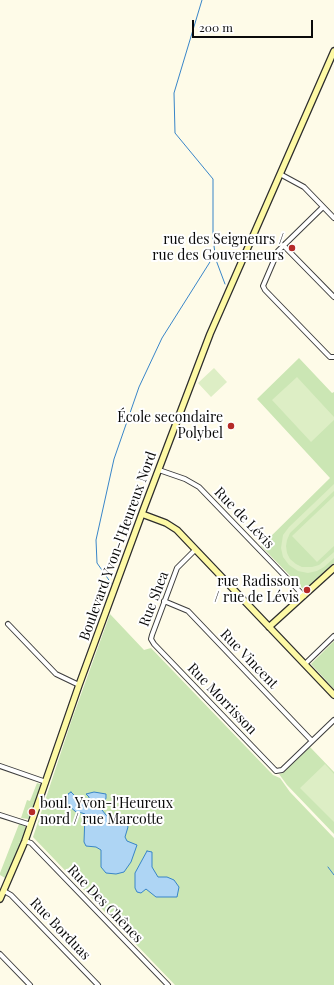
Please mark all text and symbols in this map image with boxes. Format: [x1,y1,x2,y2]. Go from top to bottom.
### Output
scale bar [194,12,315,38]
text: 200 m [199,19,233,35]
place label: rue des Seigneurs / rue des Gouverneurs [152,232,284,264]
marker: rue des Seigneurs / rue des Gouverneurs [287,243,297,253]
place label: École secondaire Polybel [117,410,223,442]
marker: École secondaire Polybel [226,421,236,431]
street label: Boulevard Yvon-l'Heureux Nord [76,449,160,643]
street label: Rue de Lévis [211,484,277,552]
street label: Rue Shea [136,569,172,629]
place label: rue Radisson / rue de Lévis [214,574,299,606]
marker: rue Radisson / rue de Lévis [302,585,312,595]
street label: Rue Vincent [217,626,281,692]
street label: Rue Morrisson [184,660,260,738]
place label: boul. Yvon-l'Heureux nord / rue Marcotte [40,796,173,828]
marker: boul. Yvon-l'Heureux nord / rue Marcotte [27,807,37,817]
street label: Rue Des Chênes [64,862,146,946]
street label: Rue Borduas [26,895,94,963]

